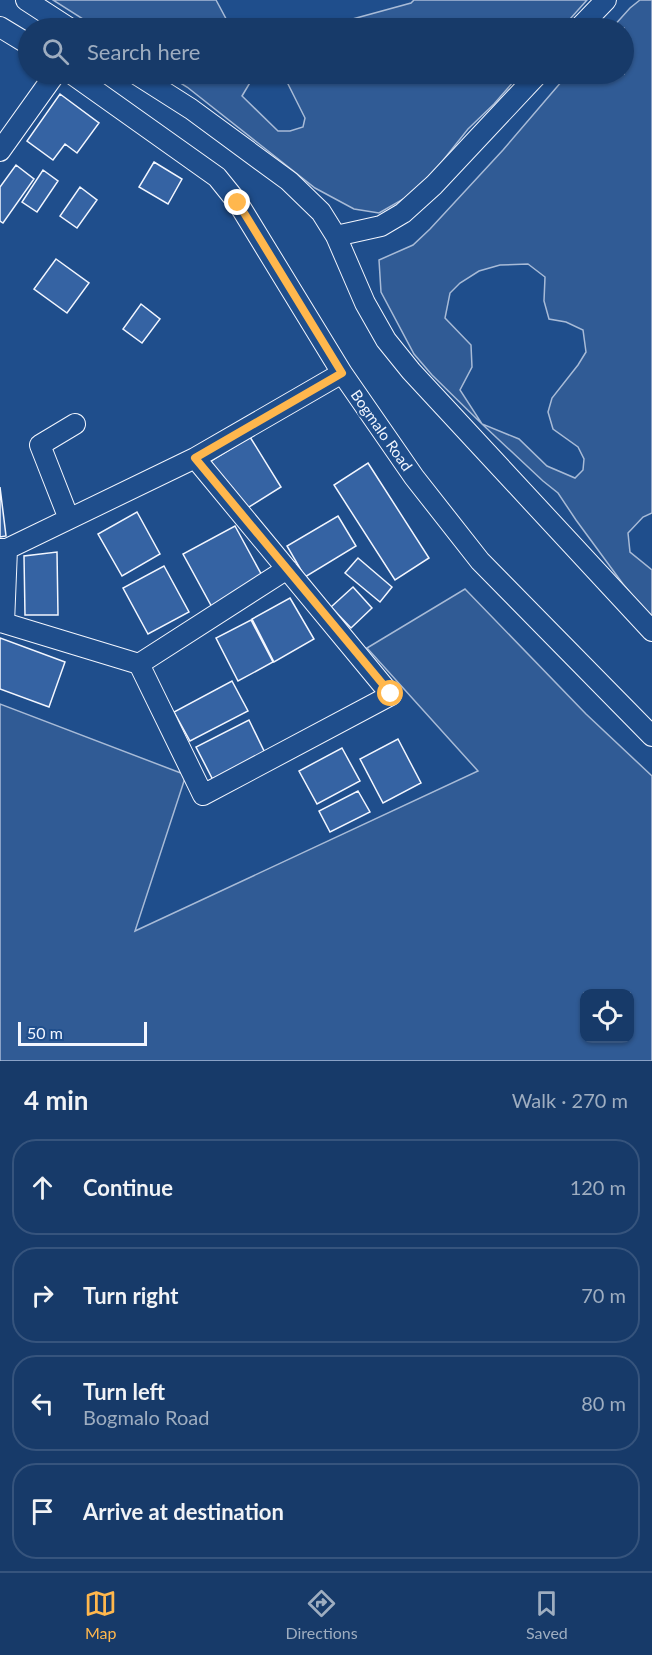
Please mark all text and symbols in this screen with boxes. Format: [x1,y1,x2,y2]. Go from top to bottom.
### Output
search box [18,18,634,84]
icon: search [39,35,72,68]
text: Search here [87,38,200,65]
route end [224,189,250,215]
street label: Bogmalo Road [347,386,417,474]
route start [377,680,403,706]
map controls [580,989,634,1043]
button: locate [580,989,634,1043]
scale bar [18,1019,147,1046]
text: 50 m [27,1023,63,1042]
text: 4 min [24,1084,88,1116]
text: Walk · 270 m [512,1088,628,1112]
icon: ahead [26,1171,59,1204]
text: Continue [83,1174,173,1201]
text: 120 m [570,1175,626,1199]
icon: right [26,1279,59,1312]
text: Turn right [83,1282,178,1309]
text: 70 m [581,1283,626,1307]
text: Turn left [83,1378,165,1405]
icon: left [26,1387,59,1420]
text: 80 m [581,1391,626,1415]
text: Bogmalo Road [83,1405,209,1429]
icon: arrive [26,1495,59,1528]
text: Arrive at destination [83,1498,284,1525]
tab: Map [84,1587,117,1642]
tab: Directions [285,1587,358,1642]
tab: Saved [526,1587,568,1642]

